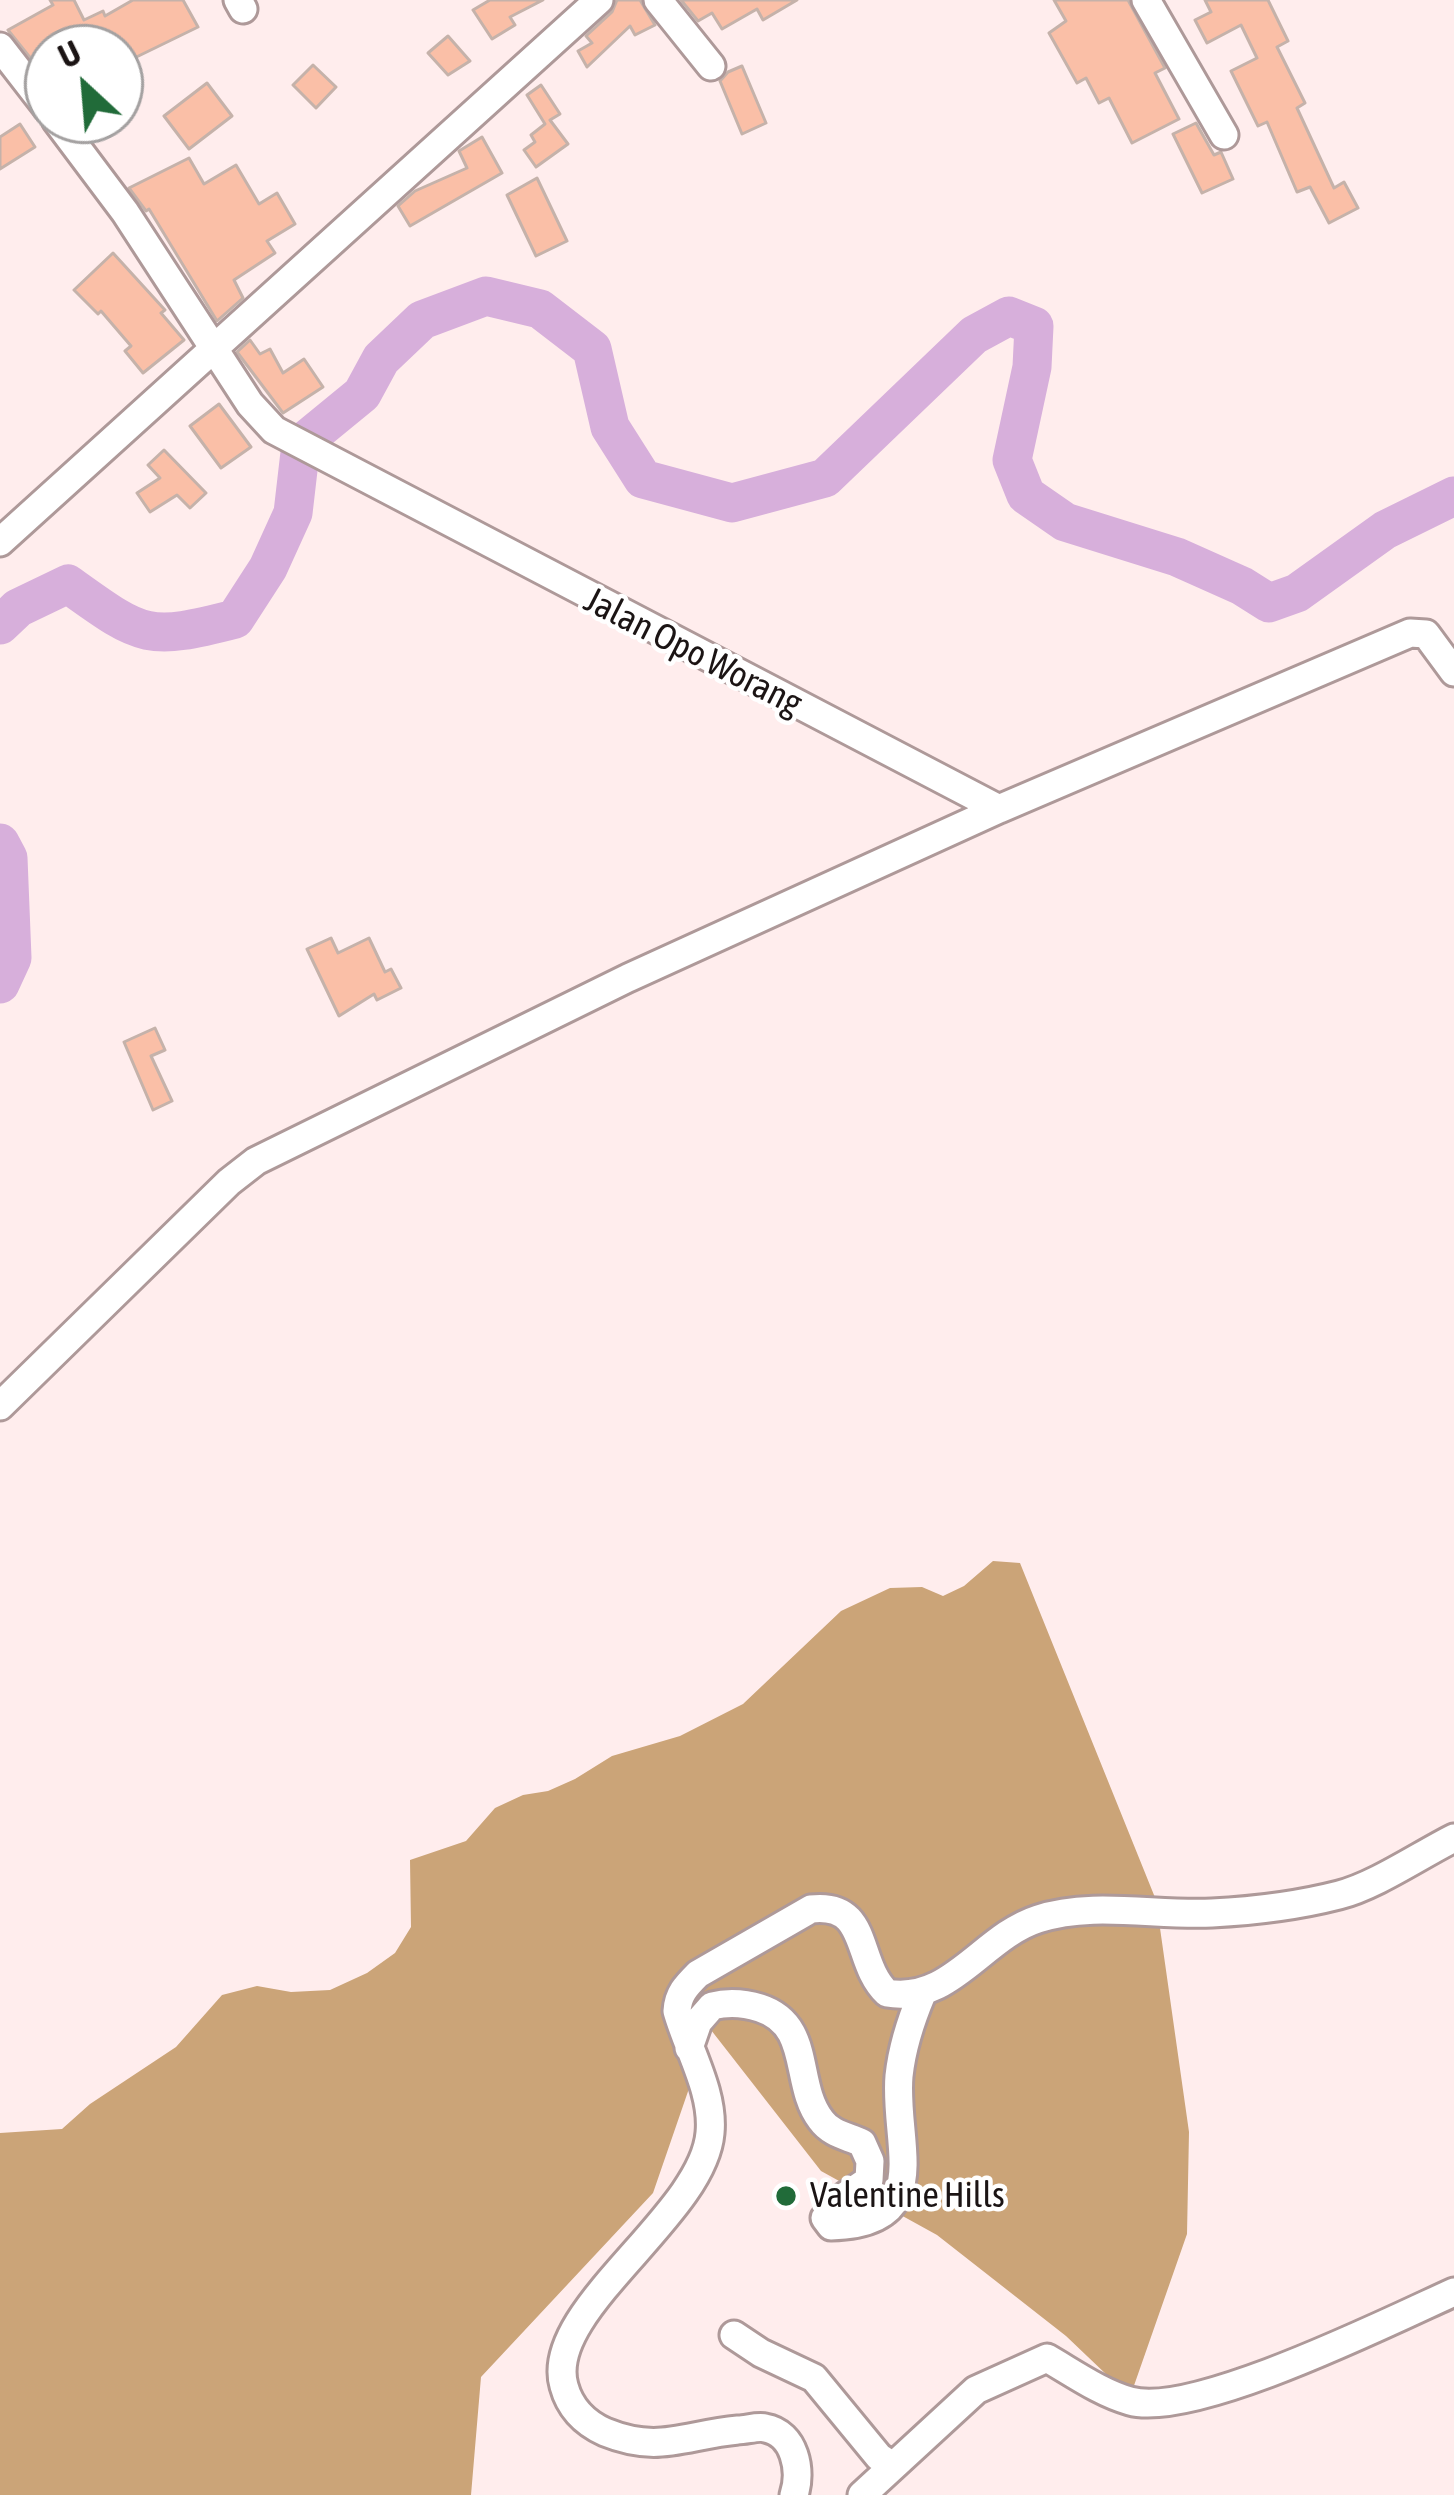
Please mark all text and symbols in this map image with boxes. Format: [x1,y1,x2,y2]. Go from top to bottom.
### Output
north arrow [24,24,144,144]
text: U [52,33,87,76]
street label: Jalan Opo Worang [577,579,809,725]
place label: Valentine Hills [810,2174,1005,2218]
marker: Valentine Hills [773,2183,799,2209]

